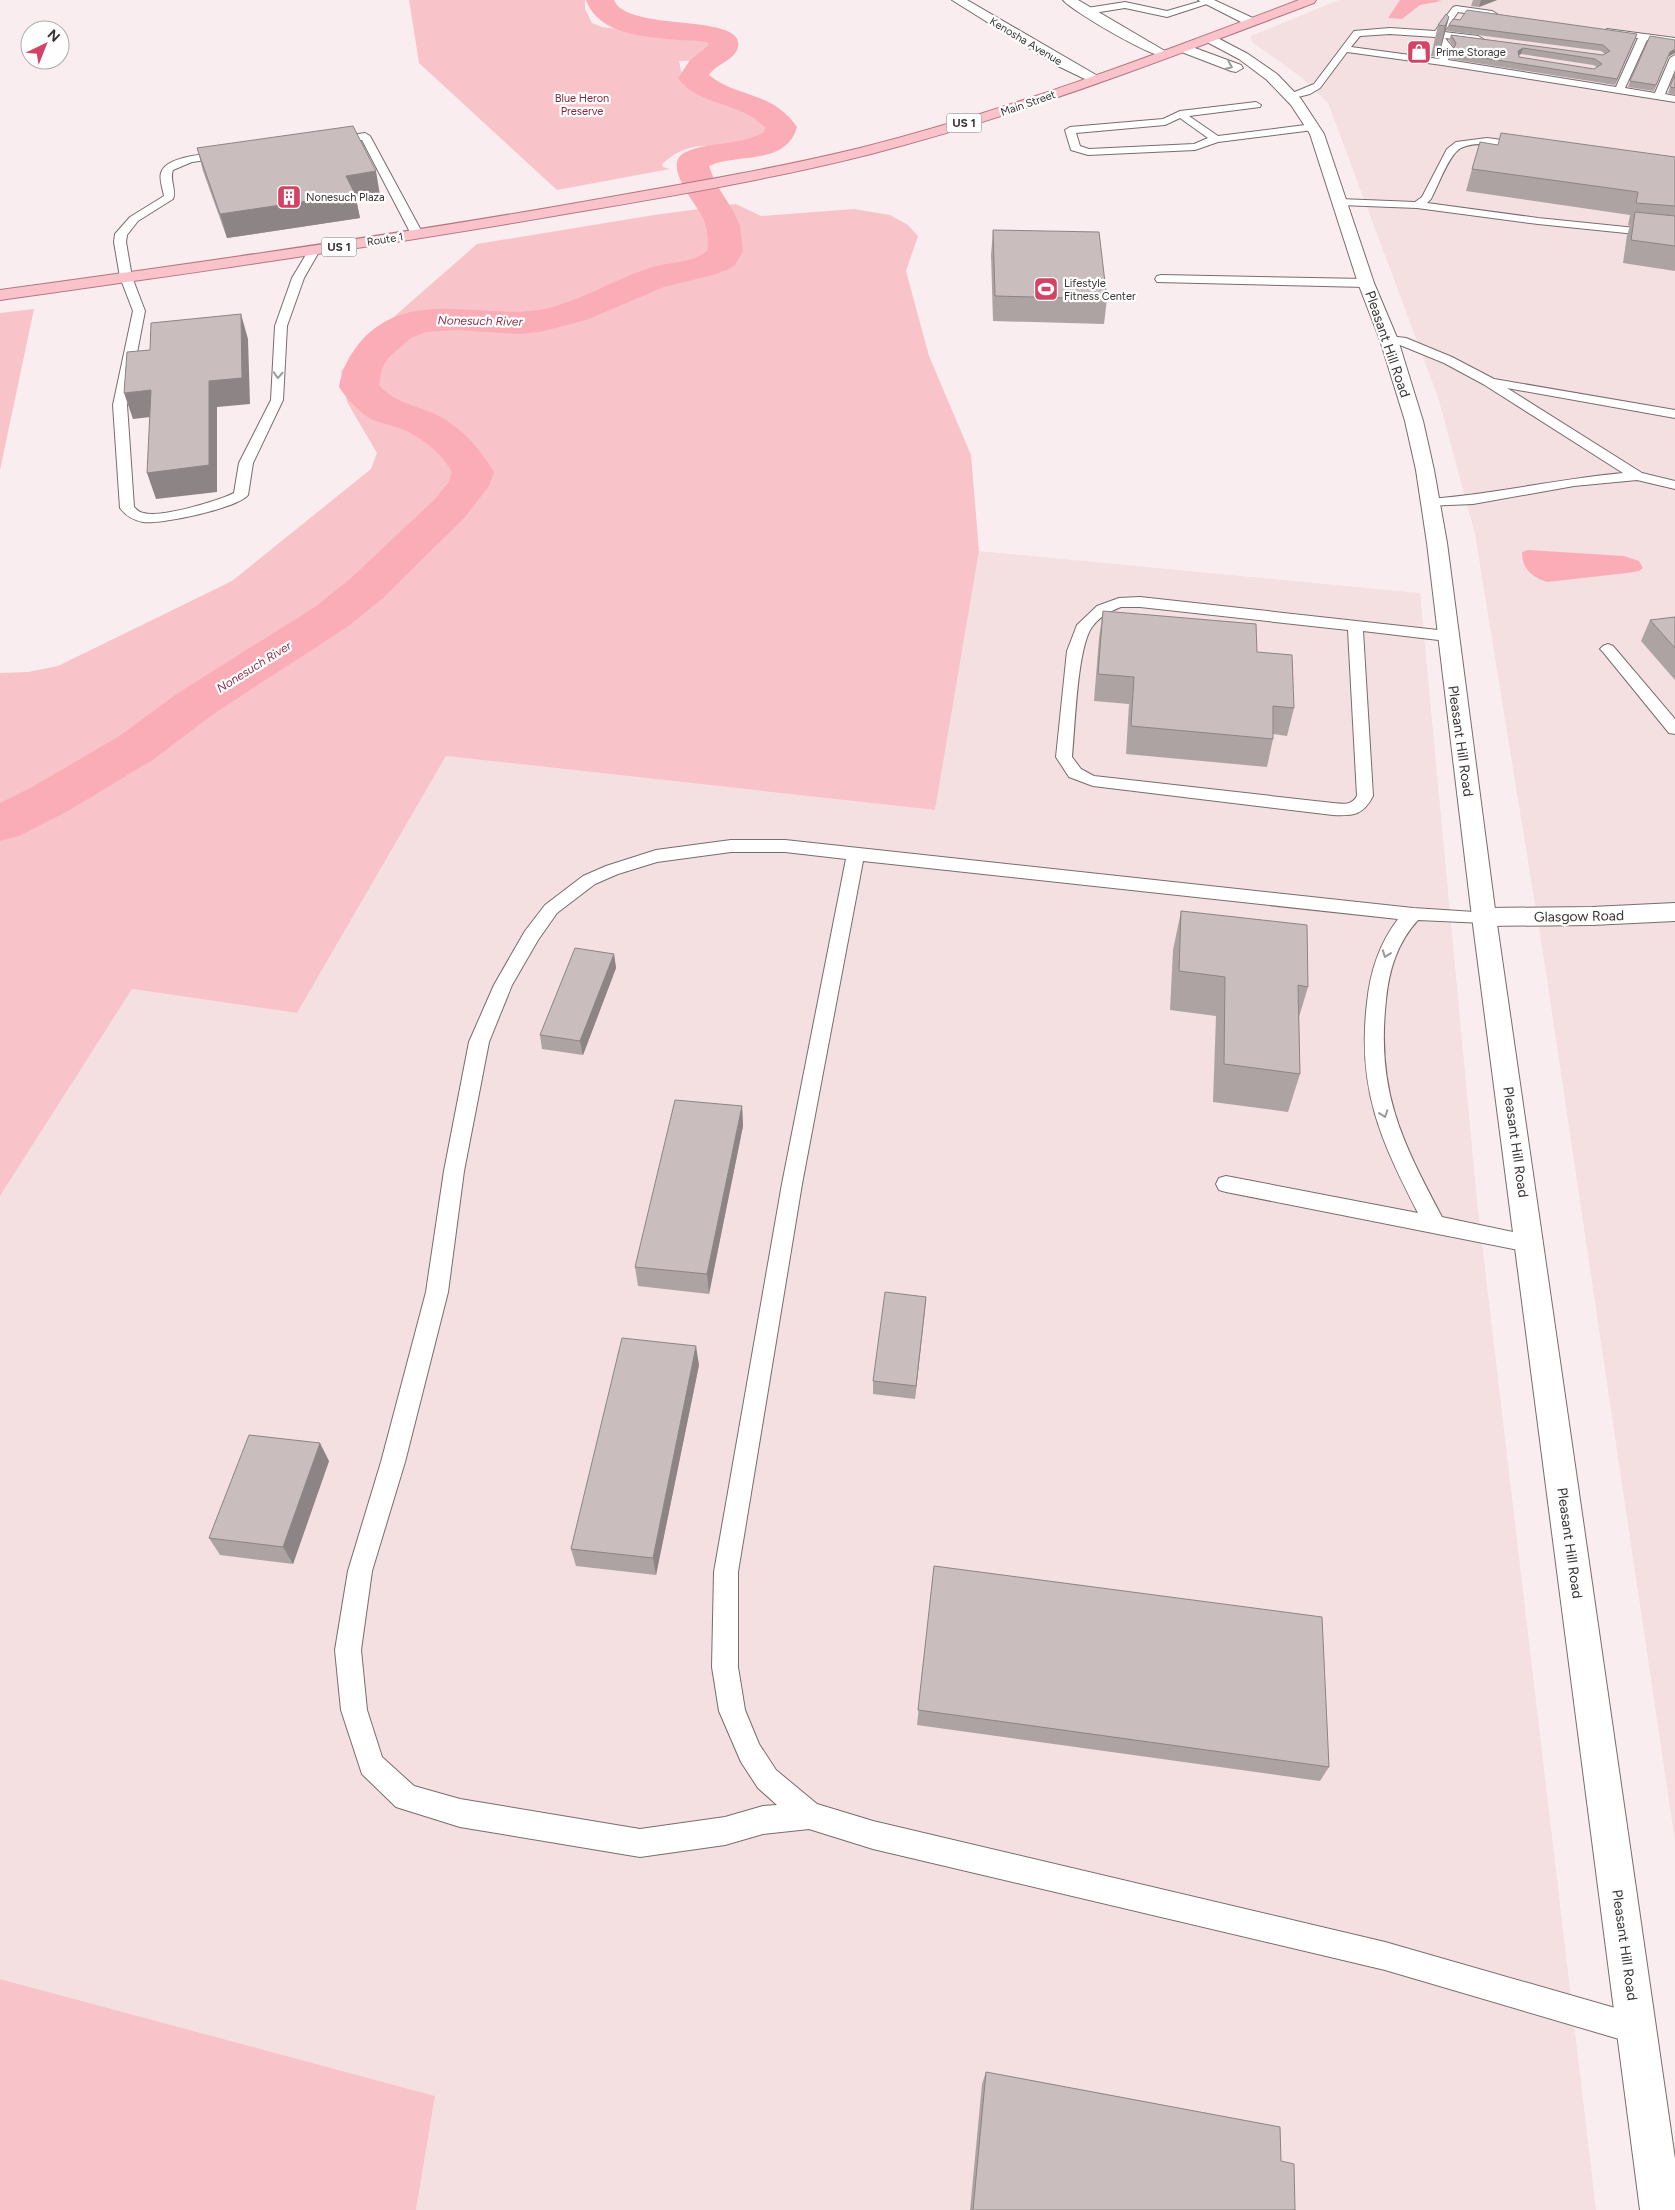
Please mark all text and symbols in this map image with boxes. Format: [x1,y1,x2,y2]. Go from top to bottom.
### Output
street label: Kenosha Avenue [987,15,1064,68]
north arrow [20,20,70,70]
text: N [44,26,63,46]
shop icon: Prime Storage [1406,39,1432,65]
place label: Prime Storage [1436,46,1506,59]
one-way arrow [1224,59,1233,70]
street label: Main Street [999,88,1057,119]
park label: Blue Heron Preserve [555,92,609,118]
road number: US 1 [946,114,982,132]
building icon: Nonesuch Plaza [276,184,302,210]
place label: Nonesuch Plaza [306,191,385,204]
street label: Route 1 [366,230,404,249]
road number: US 1 [322,238,356,256]
sports icon: Lifestyle Fitness Center [1033,276,1059,302]
place label: Lifestyle Fitness Center [1064,277,1136,303]
street label: Pleasant Hill Road [1361,289,1414,400]
water label: Nonesuch River [437,313,524,329]
one-way arrow [273,371,284,379]
water label: Nonesuch River [214,638,295,695]
street label: Pleasant Hill Road [1444,685,1477,798]
street label: Glasgow Road [1534,907,1624,926]
one-way arrow [1382,950,1392,958]
street label: Pleasant Hill Road [1499,1086,1532,1199]
one-way arrow [1378,1109,1388,1118]
street label: Pleasant Hill Road [1553,1487,1586,1600]
street label: Pleasant Hill Road [1608,1889,1641,2002]

